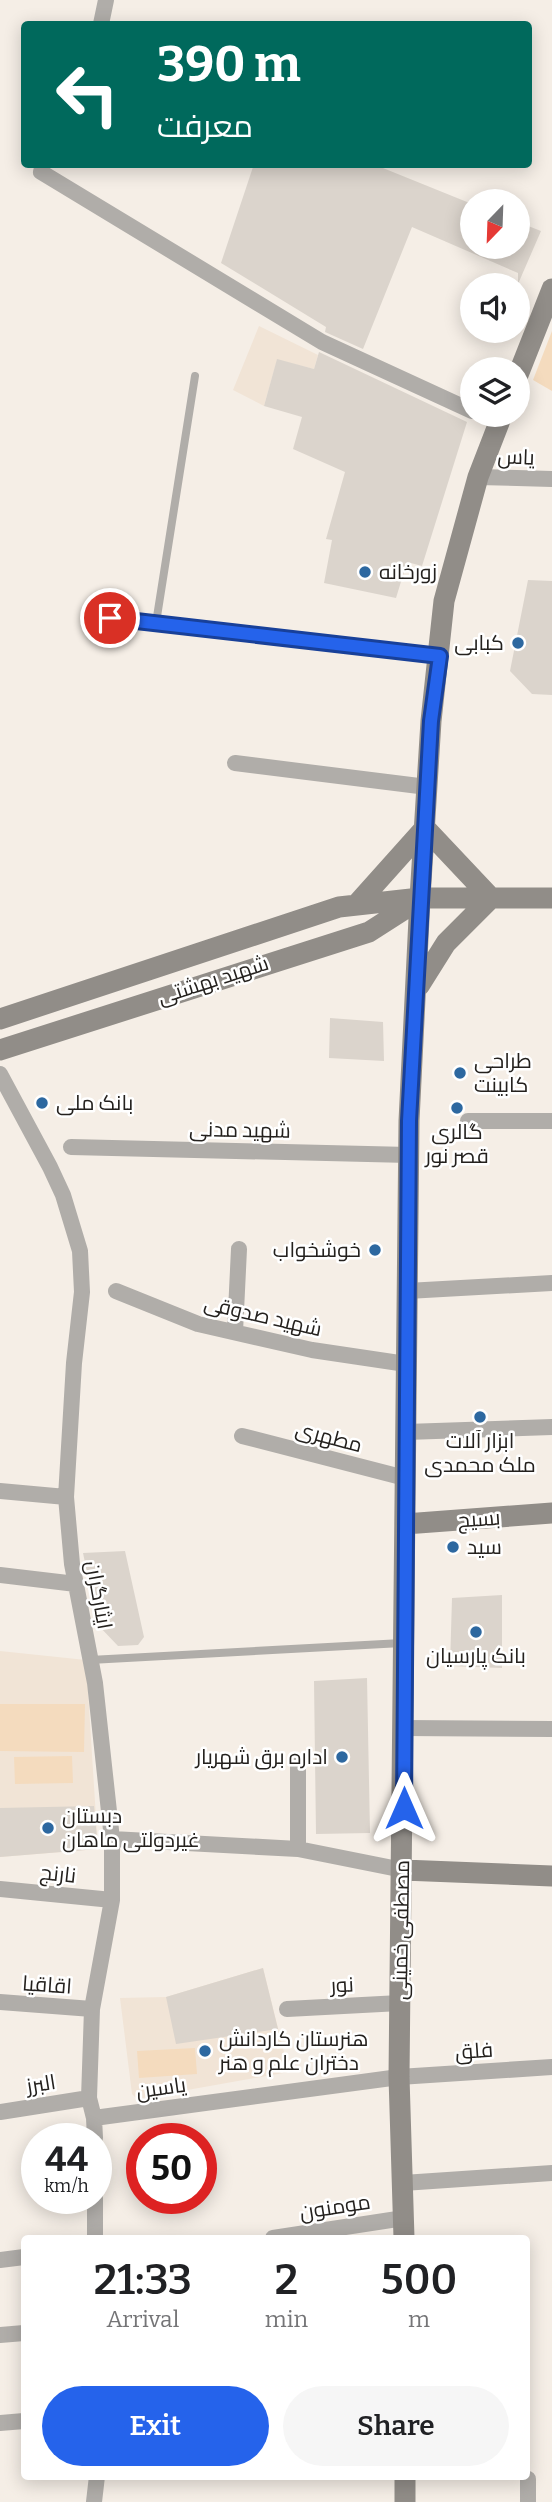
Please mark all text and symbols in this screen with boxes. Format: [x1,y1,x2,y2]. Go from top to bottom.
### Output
text: 390 m [157,35,301,94]
icon: left [42,49,133,140]
text: معرفت [157,107,253,145]
north arrow [460,189,530,259]
map controls [460,189,530,427]
button: sound [460,273,530,343]
button: layers [460,357,530,427]
street label: یاس [497,443,535,471]
place label: زورخانه [379,559,437,585]
marker: زورخانه [357,564,373,580]
pin [80,588,140,648]
icon: arrive [91,599,129,637]
place label: کبابی [454,630,504,656]
marker: کبابی [510,635,526,651]
street label: شهید بهشتی [154,950,272,1010]
place label: طراحی کابینت [474,1048,532,1098]
marker: طراحی کابینت [452,1065,468,1081]
place label: بانک ملی [56,1090,133,1116]
marker: بانک ملی [34,1095,50,1111]
marker: گالری قصر نور [449,1100,465,1116]
street label: شهید مدنی [189,1116,291,1144]
place label: گالری قصر نور [424,1119,489,1169]
place label: خوشخواب [273,1237,361,1263]
marker: خوشخواب [367,1242,383,1258]
street label: شهید صدوقی [202,1290,324,1342]
marker: ابزار آلات ملک محمدی [472,1409,488,1425]
street label: مطهری [293,1416,365,1458]
place label: ابزار آلات ملک محمدی [424,1428,536,1478]
street label: بسیج [457,1505,501,1534]
place label: سید [467,1534,502,1560]
marker: سید [445,1539,461,1555]
street label: ایثارگران [80,1559,118,1631]
marker: بانک پارسیان [468,1624,484,1640]
place label: بانک پارسیان [426,1643,526,1670]
place label: اداره برق شهریار [194,1744,328,1770]
marker: اداره برق شهریار [334,1749,350,1765]
position arrow [367,1771,441,1845]
place label: دبستان غیردولتی ماهان [62,1803,200,1853]
marker: دبستان غیردولتی ماهان [40,1820,56,1836]
street label: نارنج [39,1859,77,1890]
street label: مصطفی خمینی [387,1860,415,2000]
street label: اقاقیا [21,1970,73,2000]
street label: نور [329,1971,354,1999]
place label: هنرستان کاردانش دختران علم و هنر [218,2026,369,2077]
street label: فلق [454,2037,494,2065]
marker: هنرستان کاردانش دختران علم و هنر [197,2043,213,2059]
street label: البرز [23,2069,58,2099]
street label: یاسین [134,2072,188,2104]
speed limit sign: 50 [126,2123,217,2214]
text: 44 [45,2138,88,2180]
text: km/h [44,2175,89,2197]
street label: مومنون [298,2189,372,2225]
text: 21:33 [94,2255,192,2305]
text: 2 [275,2255,298,2305]
text: 500 [381,2255,457,2305]
text: Arrival [106,2305,179,2333]
text: min [265,2305,308,2333]
text: m [408,2305,430,2333]
button: Exit [42,2386,269,2466]
button: Share [283,2386,509,2466]

